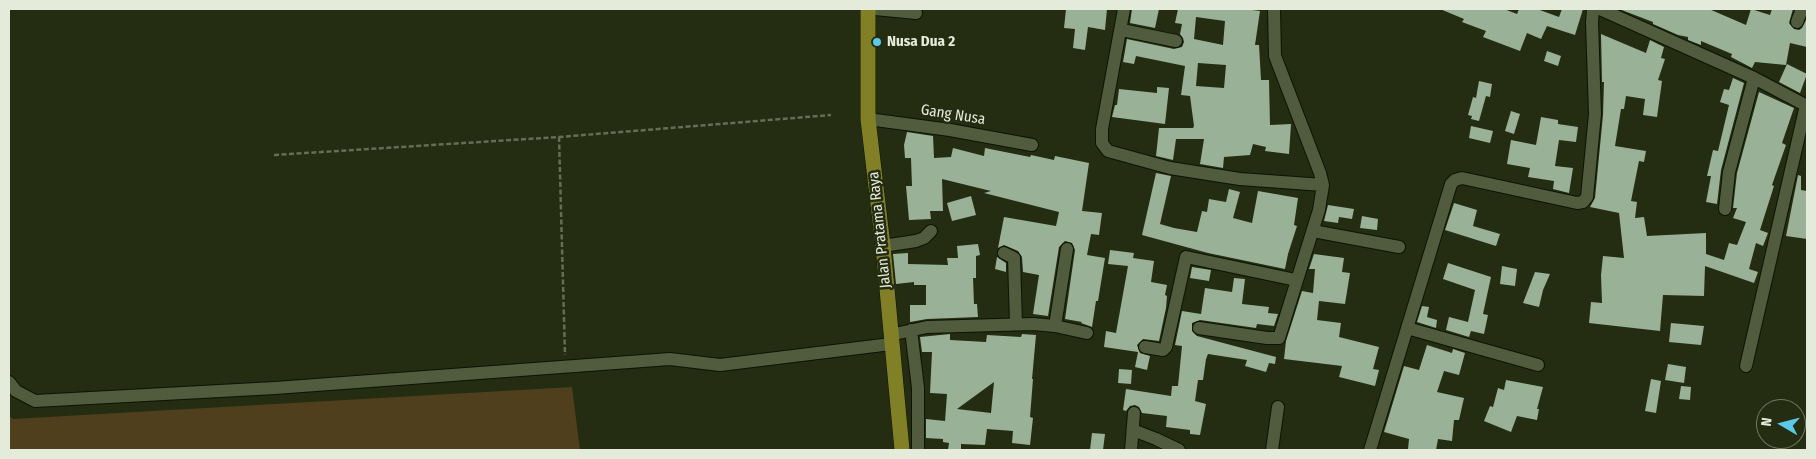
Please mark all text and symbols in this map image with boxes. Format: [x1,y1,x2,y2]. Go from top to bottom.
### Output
place label: Nusa Dua 2 [887,33,955,51]
marker: Nusa Dua 2 [871,36,883,48]
street label: Gang Nusa [919,101,987,129]
street label: Jalan Pratama Raya [865,171,895,289]
north arrow [1756,399,1806,449]
text: N [1758,417,1776,427]

